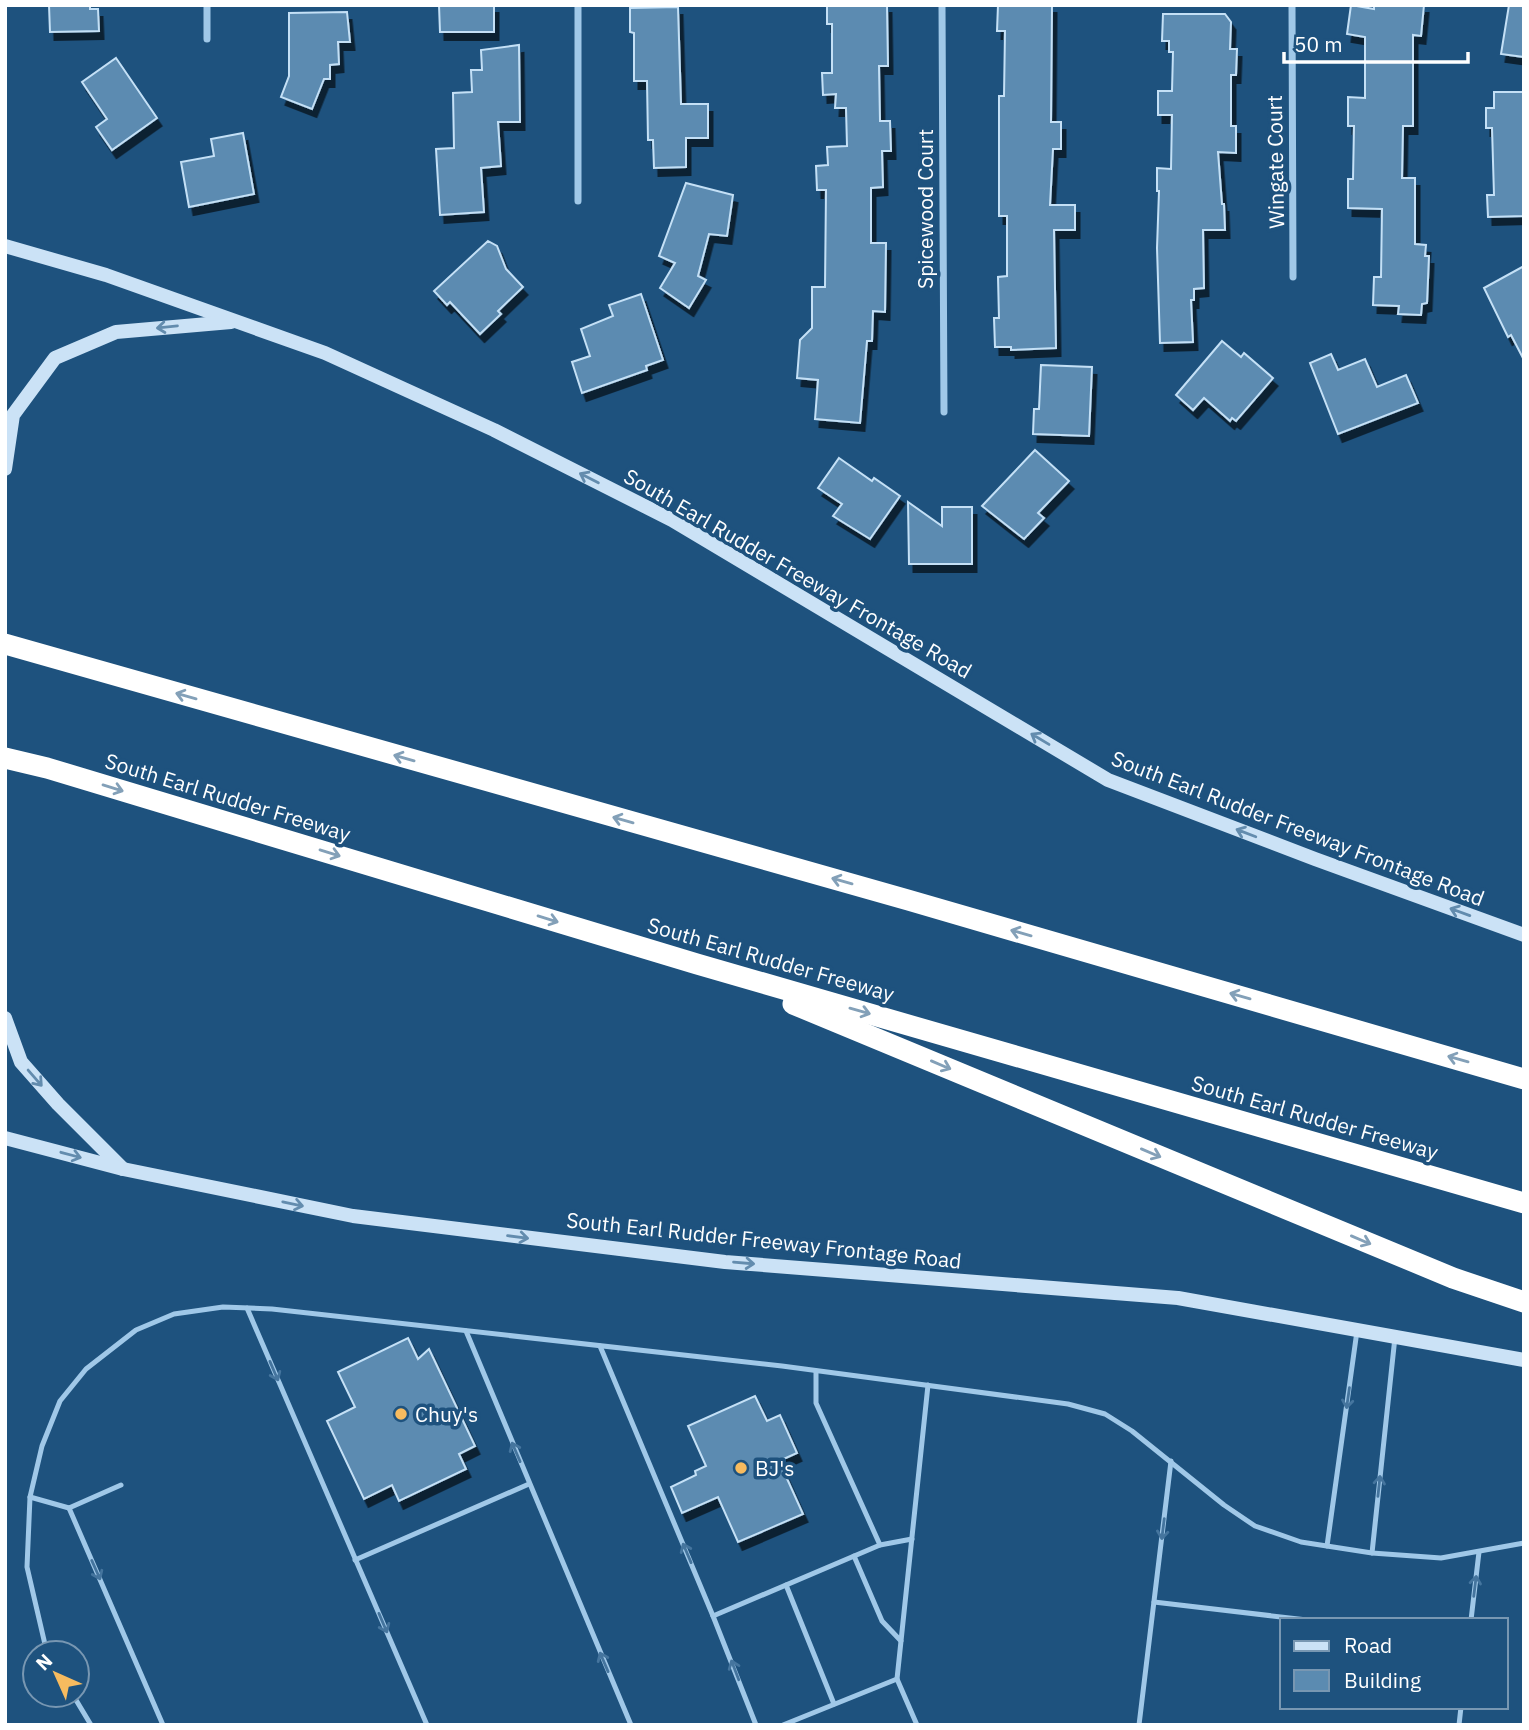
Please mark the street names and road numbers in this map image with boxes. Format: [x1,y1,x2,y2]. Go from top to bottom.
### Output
street label: Wingate Court [1260,95,1290,229]
street label: Spicewood Court [911,129,939,289]
street label: South Earl Rudder Freeway Frontage Road [619,462,977,684]
street label: South Earl Rudder Freeway Frontage Road [1108,744,1488,912]
street label: South Earl Rudder Freeway [102,746,355,848]
street label: South Earl Rudder Freeway [644,910,898,1008]
street label: South Earl Rudder Freeway [1188,1068,1442,1166]
street label: South Earl Rudder Freeway Frontage Road [565,1205,963,1275]

